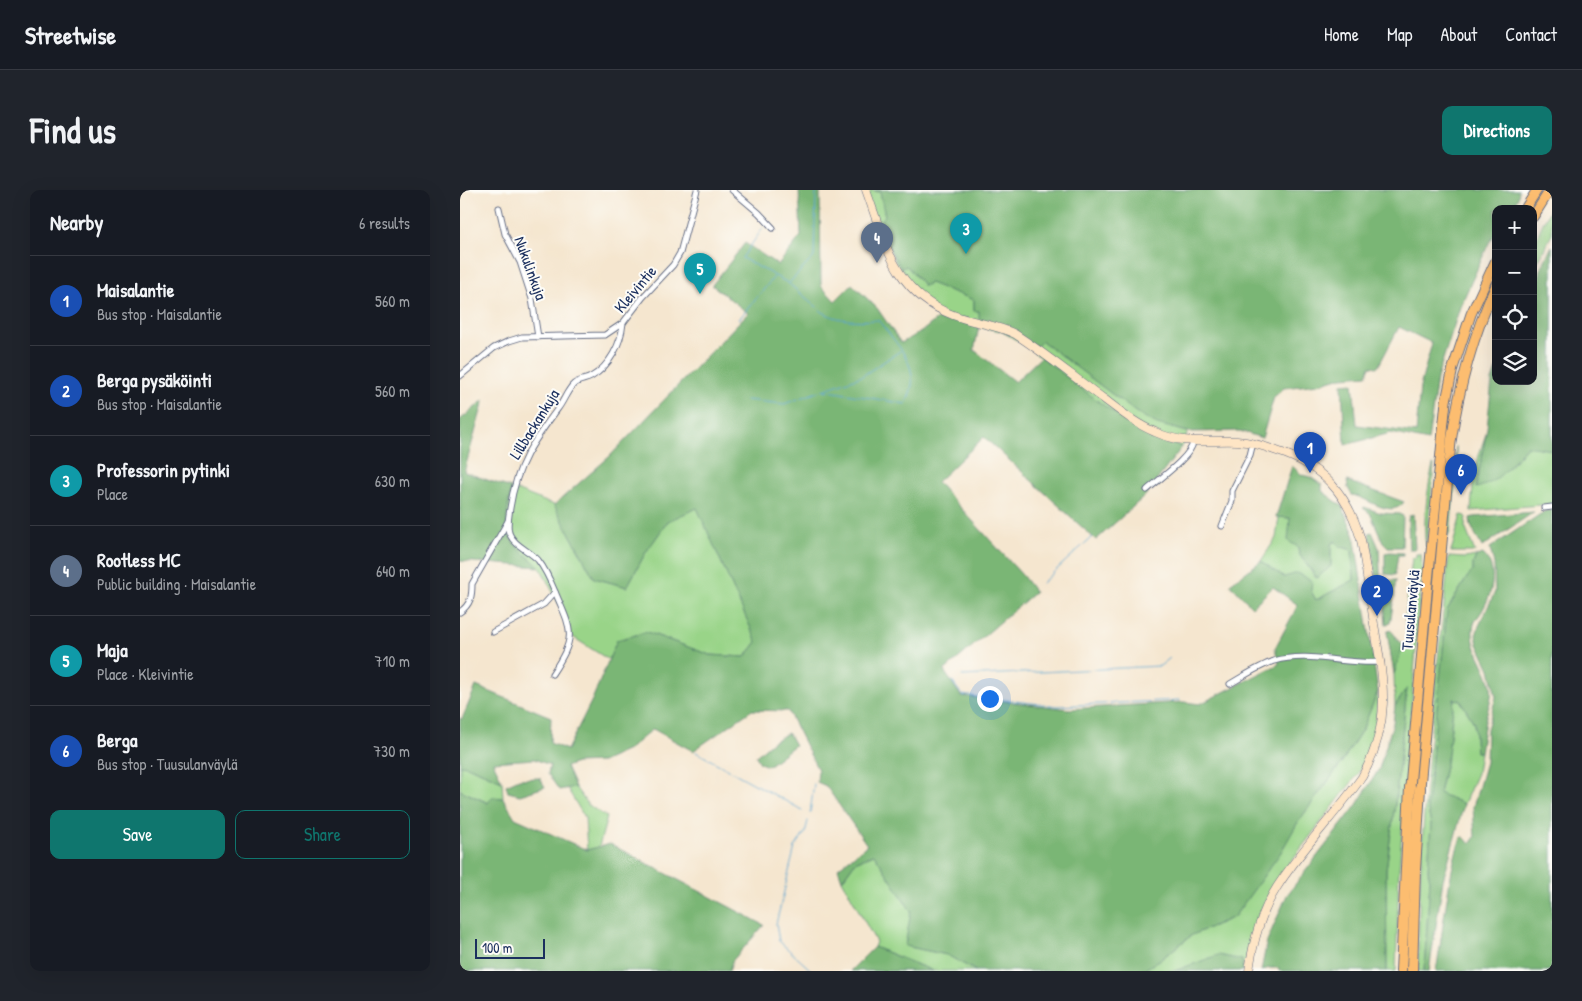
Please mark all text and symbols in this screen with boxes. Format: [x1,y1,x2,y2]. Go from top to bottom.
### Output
text: Streetwise [25,19,116,51]
text: Home [1324,22,1359,47]
text: Map [1387,22,1412,47]
text: About [1440,22,1477,47]
text: Contact [1505,22,1557,47]
button: Directions [1442,106,1552,155]
text: Find us [30,107,116,154]
map controls [1492,205,1537,385]
button: + [1492,205,1537,250]
text: Nearby [50,208,103,237]
text: 6 results [359,212,410,234]
pin: 3 [950,213,982,254]
pin: 4 [861,222,893,263]
street label: Nukulinkuja [509,233,553,303]
button: − [1492,250,1537,295]
pin: 5 [684,253,716,294]
street label: Kleivintie [609,260,662,317]
text: Maisalantie [97,277,174,303]
text: 1 [63,290,69,312]
text: 560 m [375,290,410,312]
button: locate [1492,295,1537,340]
text: Bus stop · Maisalantie [97,303,222,325]
button: layers [1492,340,1537,385]
text: Berga pysäköinti [97,367,212,393]
text: 2 [62,380,70,402]
text: 560 m [375,380,410,402]
street label: Lillbackankuja [504,385,564,463]
text: Bus stop · Maisalantie [97,393,222,415]
pin: 1 [1294,432,1326,473]
pin: 6 [1445,454,1477,495]
text: Professorin pytinki [97,457,230,483]
text: 3 [62,470,70,492]
text: 630 m [375,470,410,492]
text: Place [97,483,128,505]
text: Rootless MC [97,547,181,573]
text: 4 [63,560,69,582]
text: 640 m [376,560,410,582]
street label: Tuusulanväylä [1396,569,1424,651]
text: Public building · Maisalantie [97,573,256,595]
pin: 2 [1361,575,1393,616]
text: Maja [97,637,128,663]
text: 5 [63,650,69,672]
text: 710 m [375,650,410,672]
text: Place · Kleivintie [97,663,194,685]
your location [977,686,1003,712]
text: Berga [97,727,137,753]
text: 6 [63,740,69,762]
text: 730 m [373,740,410,762]
text: Bus stop · Tuusulanväylä [97,753,237,775]
button: Save [50,810,225,859]
button: Share [235,810,410,859]
scale bar [475,936,545,959]
text: 100 m [482,938,512,957]

